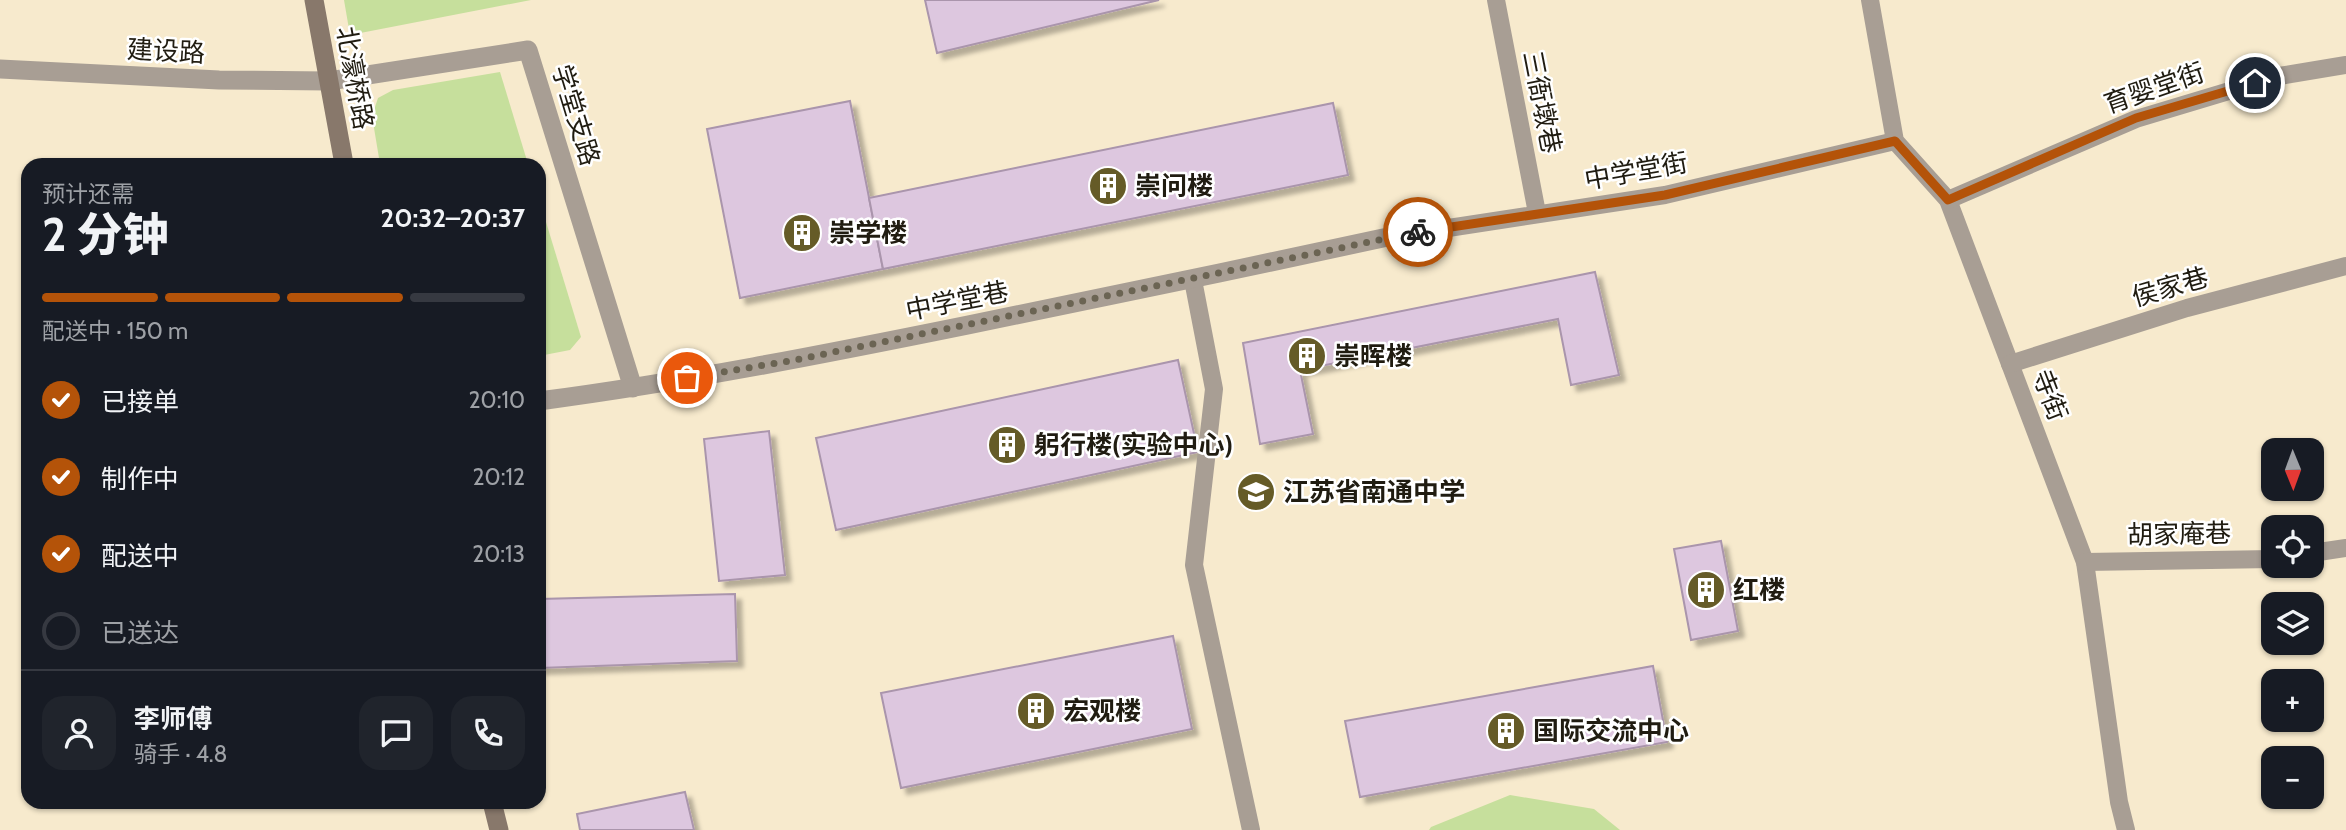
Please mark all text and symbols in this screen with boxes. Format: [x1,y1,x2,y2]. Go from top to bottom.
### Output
street label: 北濠桥路 [330,24,380,132]
street label: 建设路 [126,33,206,69]
street label: 三衙墩巷 [1516,48,1568,156]
pin [2225,53,2285,113]
street label: 育婴堂街 [2100,56,2208,120]
street label: 学堂支路 [545,61,607,169]
icon: home [2236,64,2274,102]
street label: 中学堂街 [1582,146,1690,196]
building icon: 崇问楼 [1087,165,1129,207]
place label: 崇问楼 [1135,170,1213,202]
text: 预计还需 [42,180,134,208]
courier [1383,197,1453,267]
text: 20:32–20:37 [380,202,525,234]
text: 2 分钟 [42,207,169,263]
building icon: 崇学楼 [781,212,823,254]
icon: bike [1399,213,1437,251]
place label: 崇学楼 [829,217,907,249]
street label: 侯家巷 [2128,261,2212,313]
street label: 中学堂巷 [903,275,1011,327]
text: 配送中 · 150 m [42,317,188,345]
building icon: 崇晖楼 [1286,335,1328,377]
place label: 崇晖楼 [1334,340,1412,372]
pin [657,348,717,408]
icon: bag [668,359,706,397]
street label: 寺街 [2026,365,2074,425]
icon: check [42,381,80,419]
text: 已接单 [101,386,179,418]
text: 20:10 [469,386,525,414]
building icon: 躬行楼(实验中心) [986,424,1028,466]
place label: 躬行楼(实验中心) [1034,429,1233,461]
north arrow [2261,438,2324,500]
map controls [2261,438,2324,809]
icon: check [42,458,80,496]
text: 制作中 [101,463,179,495]
text: 20:12 [473,463,525,491]
school or university icon: 江苏省南通中学 [1235,471,1277,513]
place label: 江苏省南通中学 [1283,476,1465,508]
button: locate [2261,515,2324,578]
street label: 胡家庵巷 [2127,517,2231,551]
icon: check [42,535,80,573]
text: 配送中 [101,540,179,572]
text: 20:13 [472,540,525,568]
building icon: 红楼 [1685,569,1727,611]
place label: 红楼 [1733,574,1785,606]
button: layers [2261,592,2324,655]
text: 已送达 [101,617,179,649]
button: + [2261,669,2324,732]
building icon: 宏观楼 [1015,690,1057,732]
place label: 宏观楼 [1063,695,1141,727]
button: person [42,696,116,770]
button: chat [359,696,433,770]
button: phone [451,696,525,770]
text: 李师傅 [134,703,212,735]
building icon: 国际交流中心 [1485,710,1527,752]
place label: 国际交流中心 [1533,715,1689,747]
text: 骑手 · 4.8 [134,740,228,768]
button: − [2261,746,2324,809]

